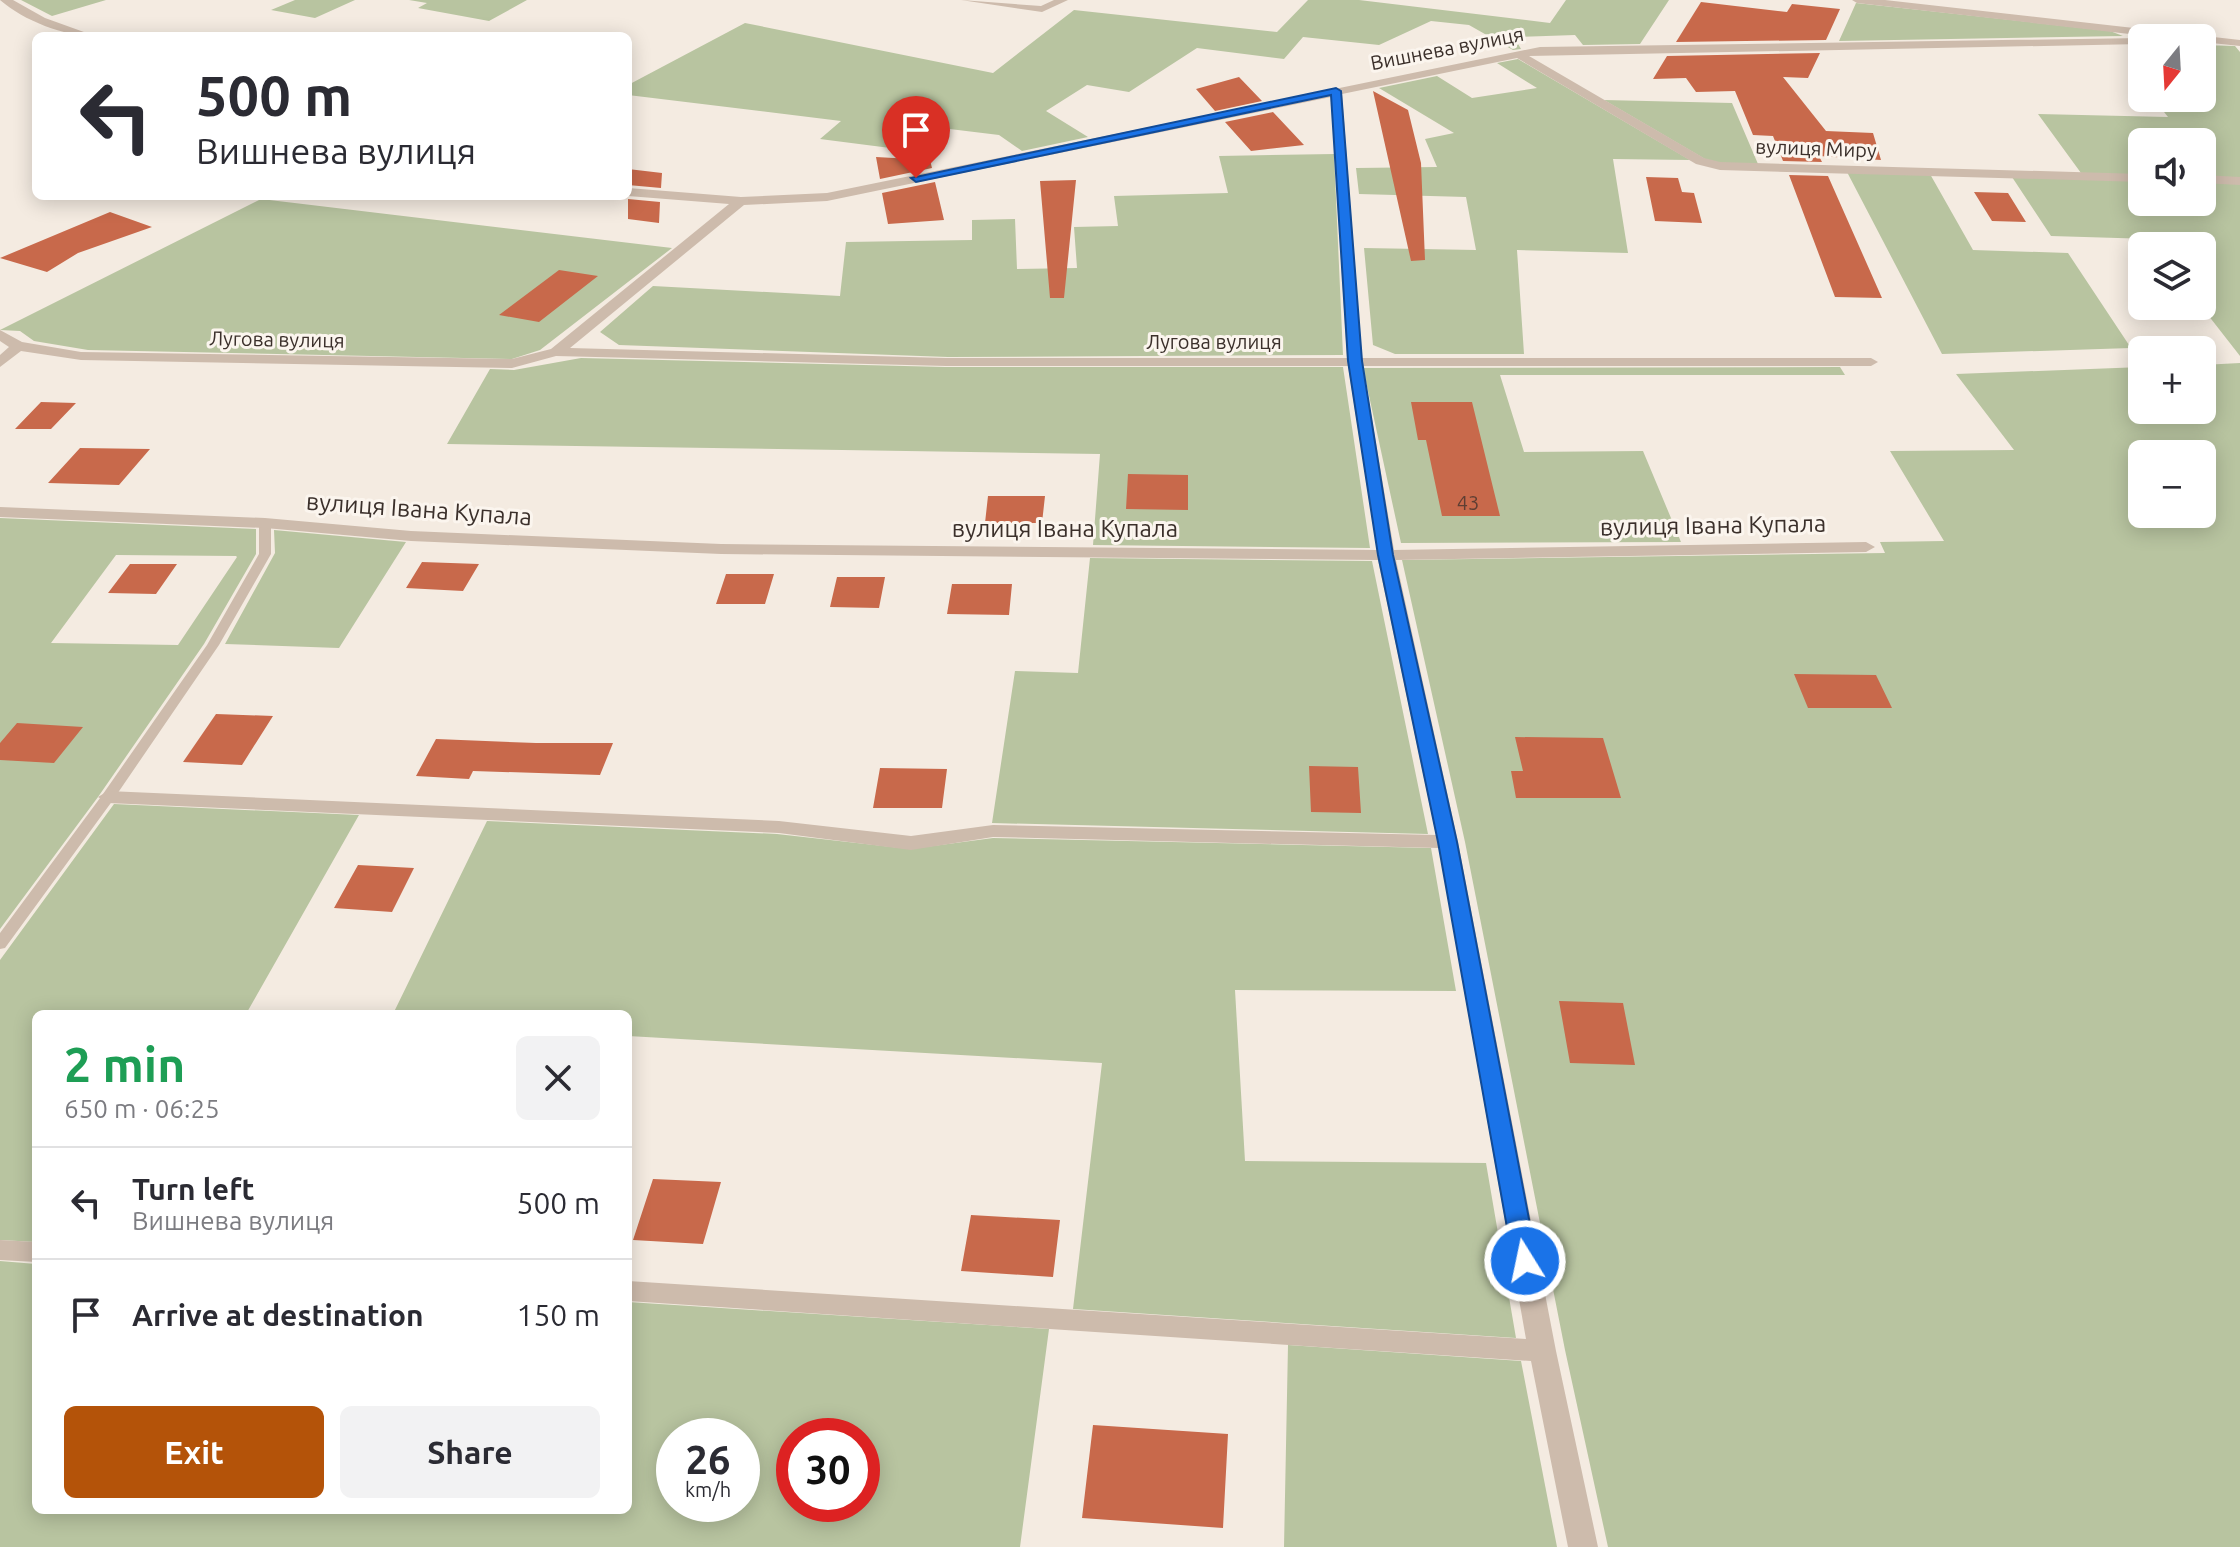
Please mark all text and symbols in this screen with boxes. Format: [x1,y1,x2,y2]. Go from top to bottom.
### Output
street label: Вишнева вулиця [1368,22,1526,74]
north arrow [2128,24,2216,112]
map controls [2128,24,2216,528]
icon: left [64,64,168,168]
text: 500 m [196,64,352,127]
pin [882,96,950,178]
icon: arrive [894,108,938,152]
button: sound [2128,128,2216,216]
text: Вишнева вулиця [196,130,476,171]
street label: вулиця Миру [1755,134,1877,162]
button: layers [2128,232,2216,320]
street label: Лугова вулиця [209,326,345,352]
street label: Лугова вулиця [1146,330,1282,353]
button: + [2128,336,2216,424]
button: − [2128,440,2216,528]
street label: вулиця Івана Купала [305,488,533,530]
house number: 43 [1457,491,1479,514]
street label: вулиця Івана Купала [1600,510,1826,540]
street label: вулиця Івана Купала [952,515,1178,542]
button: close [516,1036,600,1120]
text: 2 min [64,1037,185,1091]
text: 650 m · 06:25 [64,1094,220,1123]
text: Turn left [132,1172,254,1206]
icon: left [64,1181,108,1225]
text: 500 m [516,1186,600,1220]
text: Вишнева вулиця [132,1206,334,1235]
position arrow [1483,1219,1567,1303]
icon: arrive [64,1293,108,1337]
text: Arrive at destination [132,1298,424,1332]
text: 150 m [516,1298,600,1332]
button: Exit [64,1406,324,1498]
button: Share [340,1406,600,1498]
speed limit sign: 30 [776,1418,880,1522]
text: 26 [685,1437,731,1482]
text: km/h [685,1478,731,1501]

